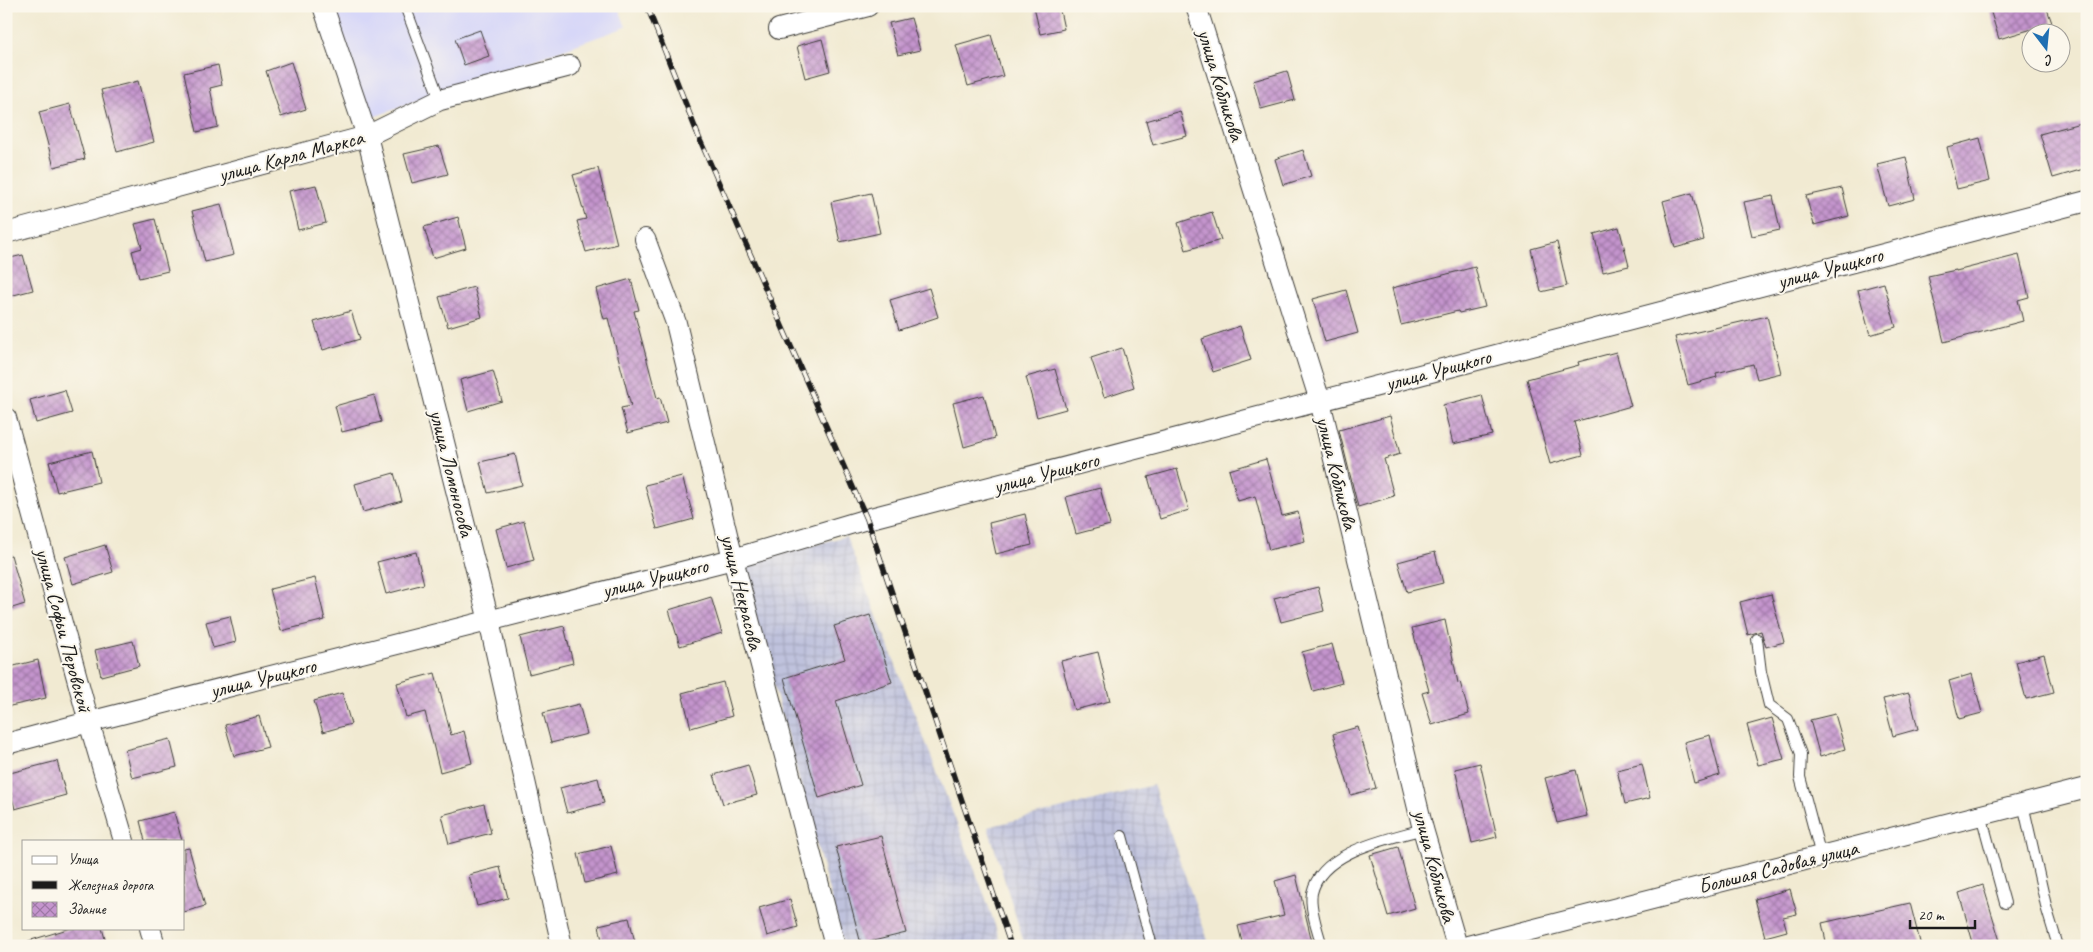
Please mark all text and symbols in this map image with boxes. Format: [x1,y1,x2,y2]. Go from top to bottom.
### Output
north arrow [2020,22,2070,72]
street label: улица Кобликова [1191,24,1251,146]
text: С [2042,51,2055,70]
street label: улица Карла Маркса [214,124,368,188]
street label: улица Урицкого [1773,241,1887,295]
street label: улица Урицкого [1381,343,1495,397]
street label: улица Ломоносова [423,405,481,541]
street label: улица Кобликова [1310,412,1364,534]
street label: улица Урицкого [989,446,1103,500]
street label: улица Некрасова [715,529,769,654]
street label: улица Софьи Перовской [29,543,99,716]
street label: улица Урицкого [598,552,712,604]
street label: улица Урицкого [206,652,320,704]
street label: улица Кобликова [1407,805,1463,927]
street label: Большая Садовая улица [1695,834,1862,899]
legend [22,840,185,930]
text: Улица [68,850,99,869]
text: Железная дорога [68,876,155,895]
scale bar [1910,897,1976,929]
text: Здание [68,900,107,919]
text: 20 m [1918,906,1945,925]

